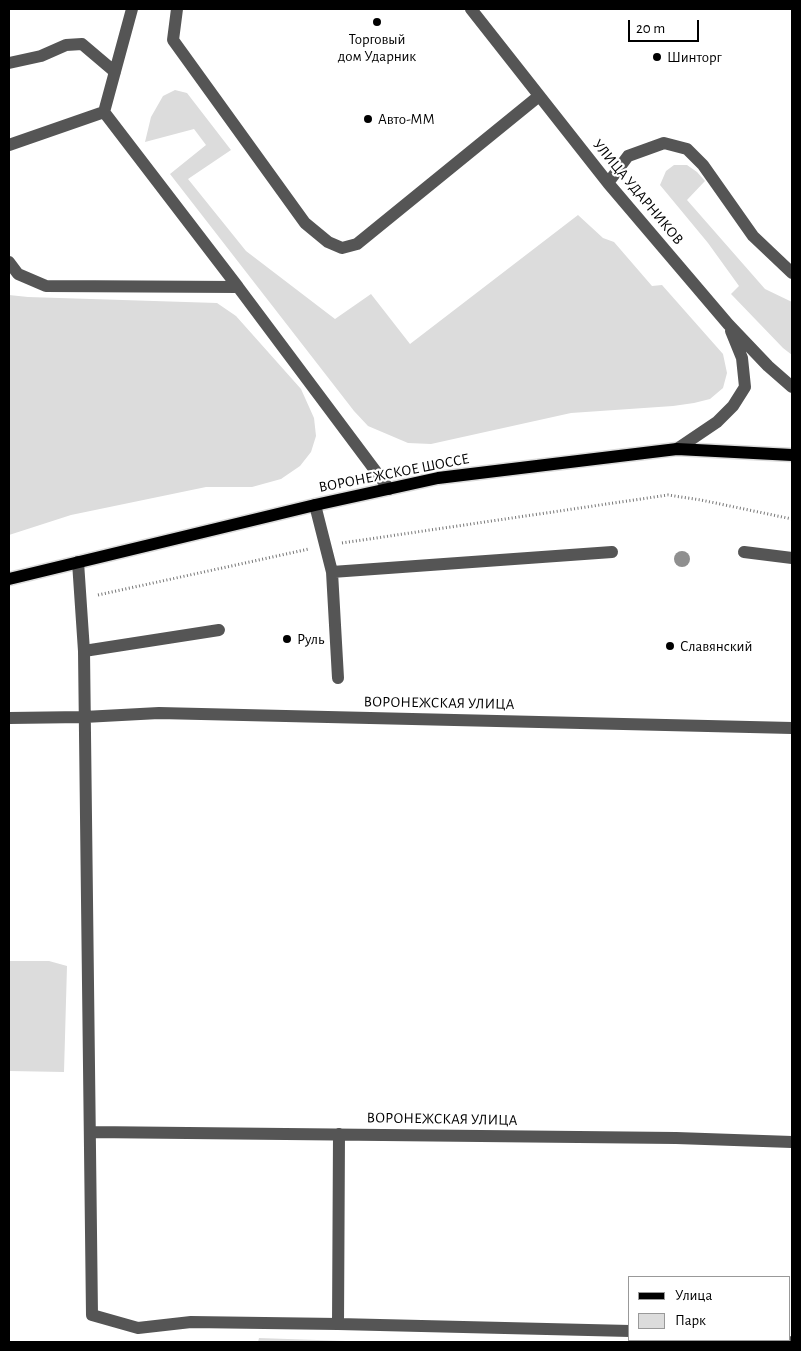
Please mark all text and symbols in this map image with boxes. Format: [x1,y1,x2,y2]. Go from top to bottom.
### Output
scale bar [631,10,702,42]
marker: Торговый дом Ударник [371,16,383,28]
text: 20 m [636,21,665,36]
place label: Торговый дом Ударник [338,30,416,65]
place label: Шинторг [667,48,722,66]
marker: Шинторг [651,51,663,63]
place label: Авто-ММ [378,110,435,128]
marker: Авто-ММ [362,113,374,125]
street label: УЛИЦА УДАРНИКОВ [589,136,687,248]
street label: ВОРОНЕЖСКОЕ ШОССЕ [317,450,471,496]
place label: Руль [297,630,324,648]
marker: Руль [281,633,293,645]
place label: Славянский [680,637,752,655]
marker: Славянский [664,640,676,652]
street label: ВОРОНЕЖСКАЯ УЛИЦА [363,693,515,713]
street label: ВОРОНЕЖСКАЯ УЛИЦА [366,1109,518,1129]
legend [628,1276,791,1341]
text: Улица [675,1288,712,1303]
text: Парк [675,1313,706,1328]

